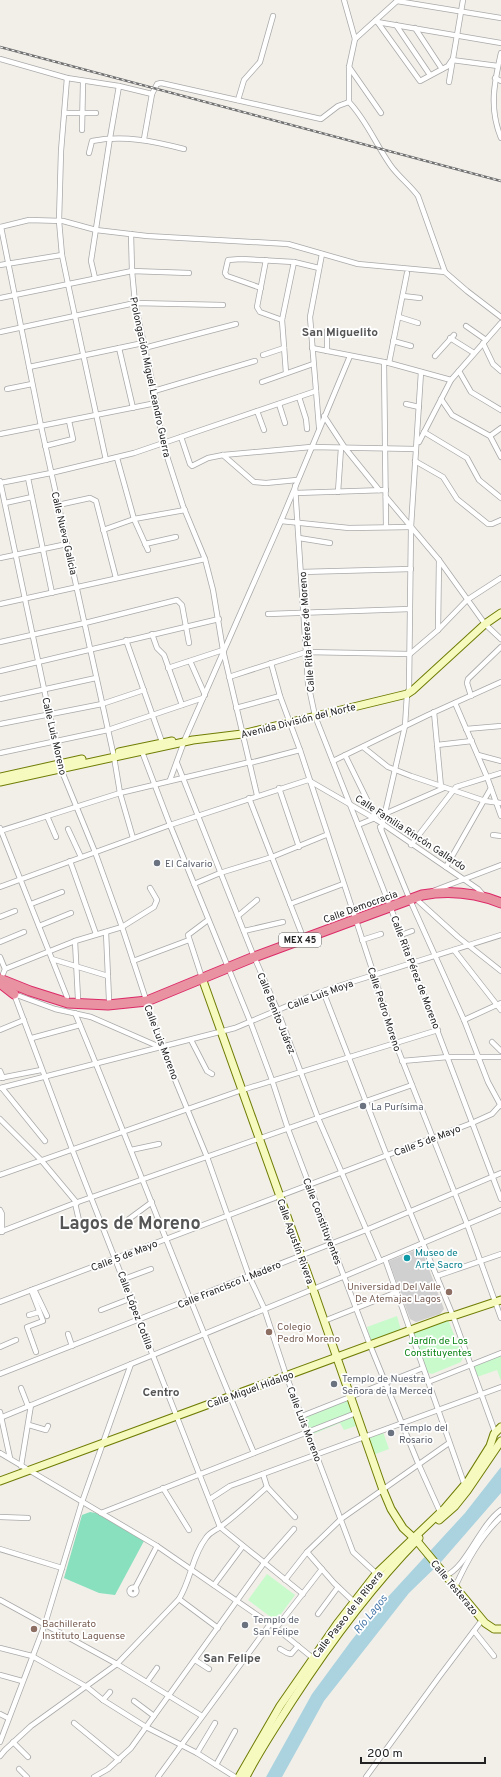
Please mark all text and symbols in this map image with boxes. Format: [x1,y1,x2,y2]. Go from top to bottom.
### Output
street label: Prolongación Miguel Leandro Guerra [126,296,173,459]
district label: San Miguelito [302,325,378,341]
street label: Calle Nueva Galicia [48,490,79,576]
street label: Calle Rita Pérez de Moreno [297,571,318,693]
street label: Calle Luis Moreno [38,696,69,777]
street label: Avenida División del Norte [240,701,357,742]
street label: Calle Familia Rincón Gallardo [352,792,469,874]
marker: El Calvario [152,858,162,868]
place label: El Calvario [165,858,213,871]
street label: Calle Democracia [322,888,399,927]
street label: Calle Rita Pérez de Moreno [387,914,442,1032]
road number: MEX 45 [279,933,321,947]
street label: Calle Pedro Moreno [364,966,403,1054]
street label: Calle Benito Juárez [253,971,298,1056]
street label: Calle Luis Moya [286,977,355,1013]
street label: Calle Luis Moreno [140,1003,181,1082]
marker: La Purísima [358,1101,368,1111]
place label: La Purísima [371,1101,424,1114]
street label: Calle 5 de Mayo [392,1123,463,1160]
street label: Calle Constituyentes [299,1176,344,1267]
street label: Calle Agustín Rivera [273,1197,316,1286]
district label: Lagos de Moreno [59,1213,201,1236]
street label: Calle 5 de Mayo [89,1238,160,1275]
place label: Museo de Arte Sacro [415,1247,463,1272]
marker: Museo de Arte Sacro [402,1253,412,1263]
street label: Calle Francisco I. Madero [176,1259,284,1312]
street label: Calle López Cotilla [114,1269,156,1352]
place label: Universidad Del Valle De Atemajac Lagos [347,1281,441,1306]
marker: Universidad Del Valle De Atemajac Lagos [444,1287,454,1297]
place label: Colegio Pedro Moreno [277,1321,341,1346]
marker: Colegio Pedro Moreno [264,1327,274,1337]
park label: Jardín de Los Constituyentes [404,1335,472,1360]
street label: Calle Miguel Hidalgo [206,1369,296,1412]
place label: Templo de Nuestra Señora de la Merced [342,1373,433,1398]
marker: Templo de Nuestra Señora de la Merced [329,1379,339,1389]
district label: Centro [143,1385,180,1401]
street label: Calle Luis Moreno [283,1385,324,1464]
place label: Templo del Rosario [399,1422,448,1447]
marker: Templo del Rosario [386,1428,396,1438]
street label: Calle Testerazo [427,1558,481,1618]
street label: Calle Paseo de la Ribera [310,1569,386,1661]
water label: Río Lagos [351,1591,391,1637]
place label: Templo de San Felipe [253,1614,299,1639]
place label: Bachillerato Instituto Laguense [42,1618,125,1643]
marker: Templo de San Felipe [240,1620,250,1630]
marker: Bachillerato Instituto Laguense [29,1624,39,1634]
district label: San Felipe [203,1651,261,1667]
scale bar [361,1739,485,1765]
text: 200 m [367,1746,403,1762]

